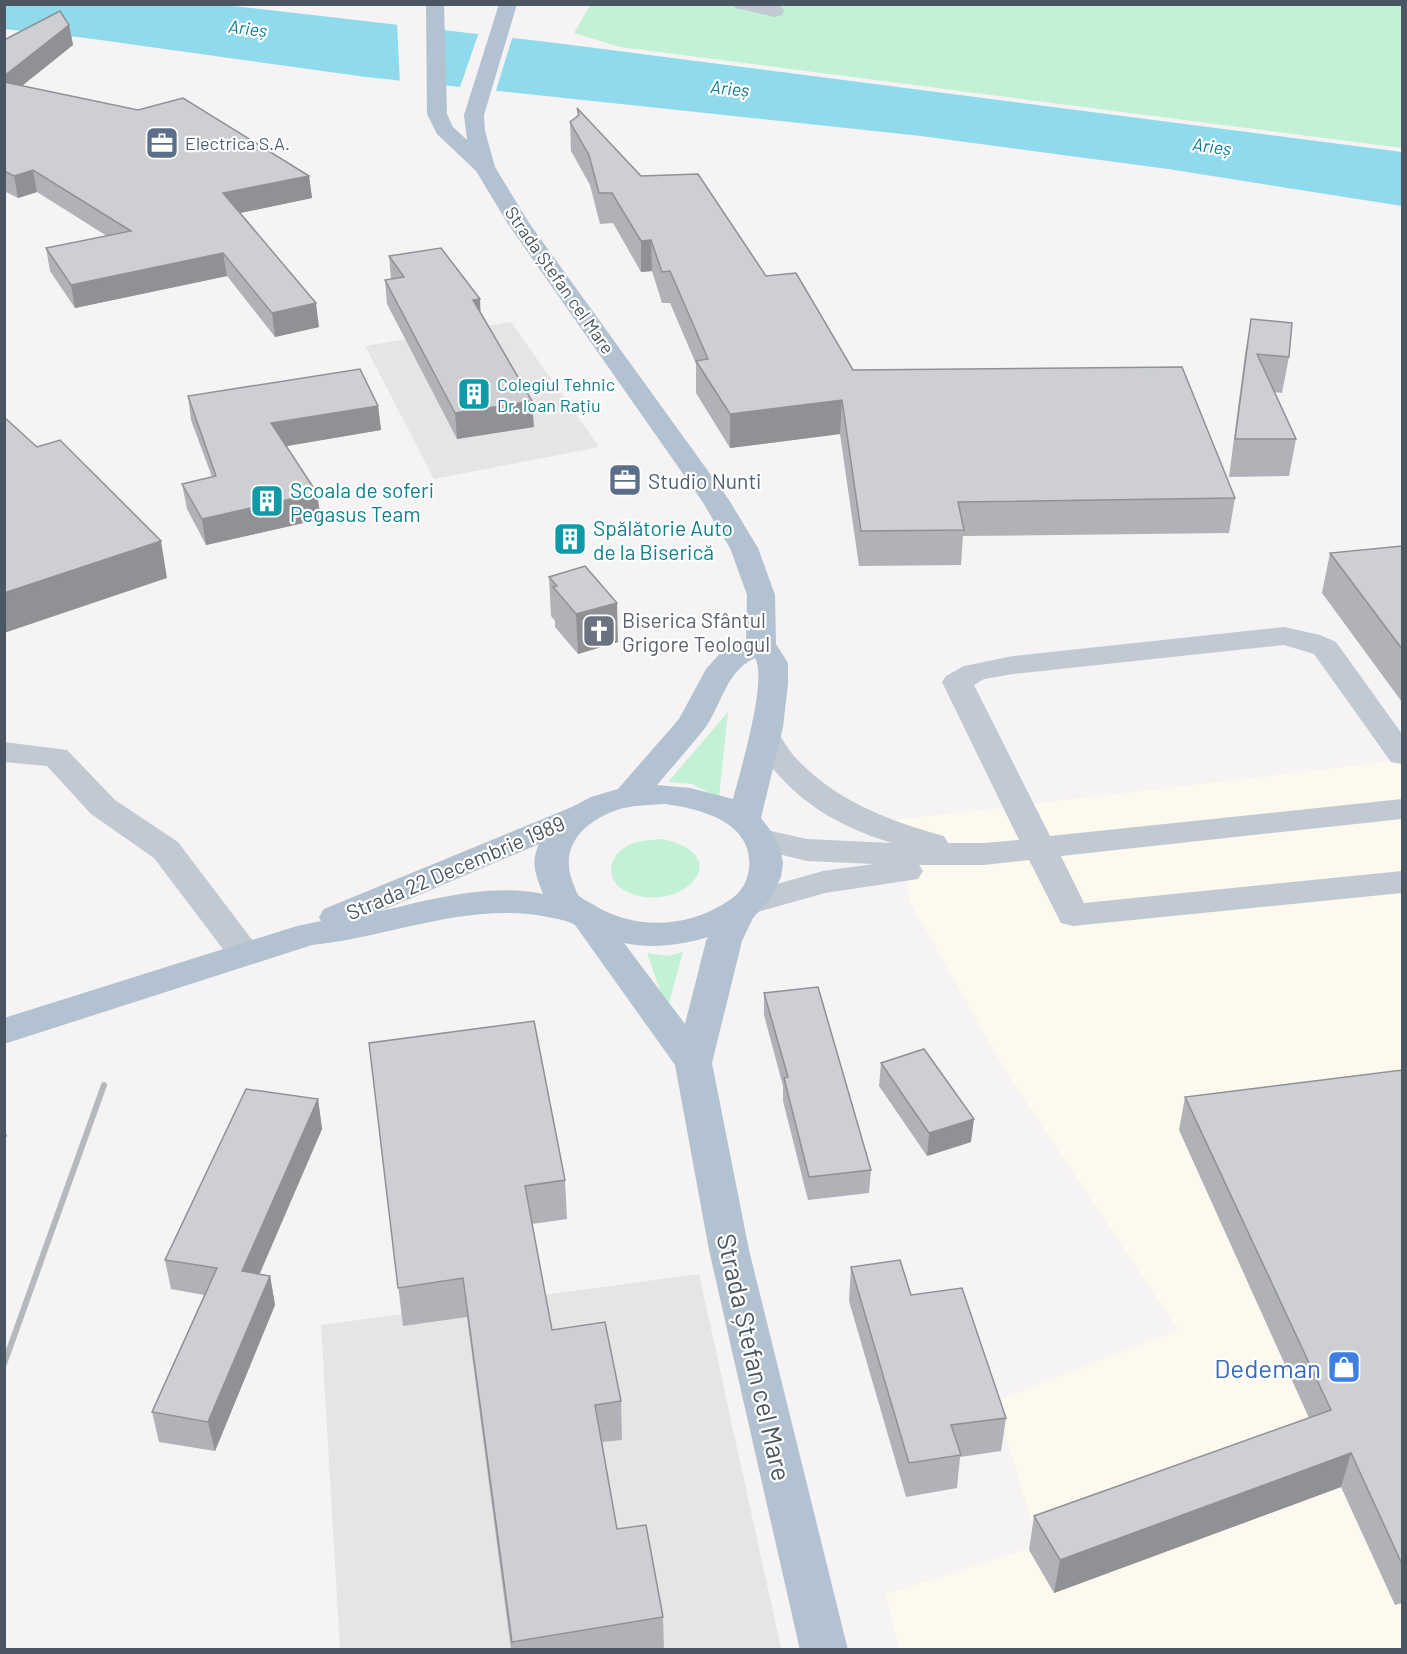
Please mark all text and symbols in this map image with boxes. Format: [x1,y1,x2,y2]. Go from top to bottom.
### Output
water label: Arieș [227,15,269,41]
water label: Arieș [709,75,751,101]
office icon: Electrica S.A. [144,125,180,161]
place label: Electrica S.A. [185,132,290,154]
water label: Arieș [1191,132,1233,160]
street label: Strada Ștefan cel Mare [501,202,619,358]
place label: Colegiul Tehnic Dr. Ioan Rațiu [497,373,615,416]
building icon: Colegiul Tehnic Dr. Ioan Rațiu [456,376,492,412]
office icon: Studio Nunti [607,462,643,498]
place label: Studio Nunti [648,468,761,493]
place label: Scoala de soferi Pegasus Team [290,477,434,526]
building icon: Scoala de soferi Pegasus Team [249,483,285,519]
place label: Spălătorie Auto de la Biserică [593,515,733,564]
building icon: Spălătorie Auto de la Biserică [552,521,588,557]
place label: Biserica Sfântul Grigore Teologul [622,607,770,656]
church icon: Biserica Sfântul Grigore Teologul [581,613,617,649]
street label: Strada 22 Decembrie 1989 [342,810,568,924]
street label: Strada Ștefan cel Mare [711,1230,799,1484]
shop icon: Dedeman [1326,1349,1362,1385]
place label: Dedeman [1214,1352,1321,1383]

